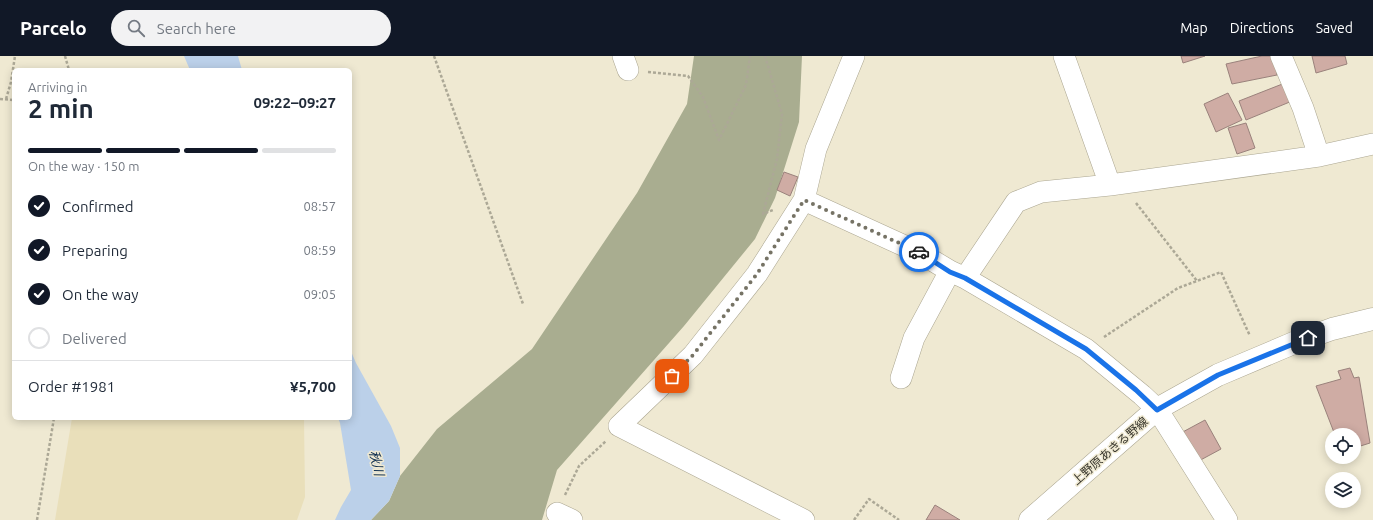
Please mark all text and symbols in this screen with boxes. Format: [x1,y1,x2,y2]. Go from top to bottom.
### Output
search box [111,10,391,46]
text: Parcelo [20,17,87,39]
icon: search [125,17,147,39]
text: Search here [157,20,236,37]
text: Map [1180,20,1208,36]
text: Directions [1230,20,1294,36]
text: Saved [1316,20,1353,36]
text: Arriving in [28,80,87,94]
text: 2 min [28,94,94,123]
text: 09:22–09:27 [253,94,336,111]
text: On the way · 150 m [28,159,140,173]
icon: check [28,195,50,217]
text: Confirmed [62,198,134,215]
text: 08:57 [303,199,336,213]
courier [899,232,939,272]
icon: check [28,239,50,261]
icon: car [908,241,930,263]
text: Preparing [62,242,128,259]
text: 08:59 [303,243,336,257]
icon: check [28,283,50,305]
text: On the way [62,286,138,303]
text: 09:05 [303,287,336,301]
pin [1291,321,1325,355]
icon: home [1297,327,1319,349]
text: Delivered [62,330,127,347]
pin [655,359,689,393]
icon: bag [661,365,683,387]
text: Order #1981 [28,378,115,395]
text: ¥5,700 [290,378,336,395]
street label: 上野原あきる野線 [1069,414,1150,487]
map controls [1325,428,1361,508]
button: locate [1325,428,1361,464]
water label: 秋川 [367,449,387,479]
button: layers [1325,472,1361,508]

